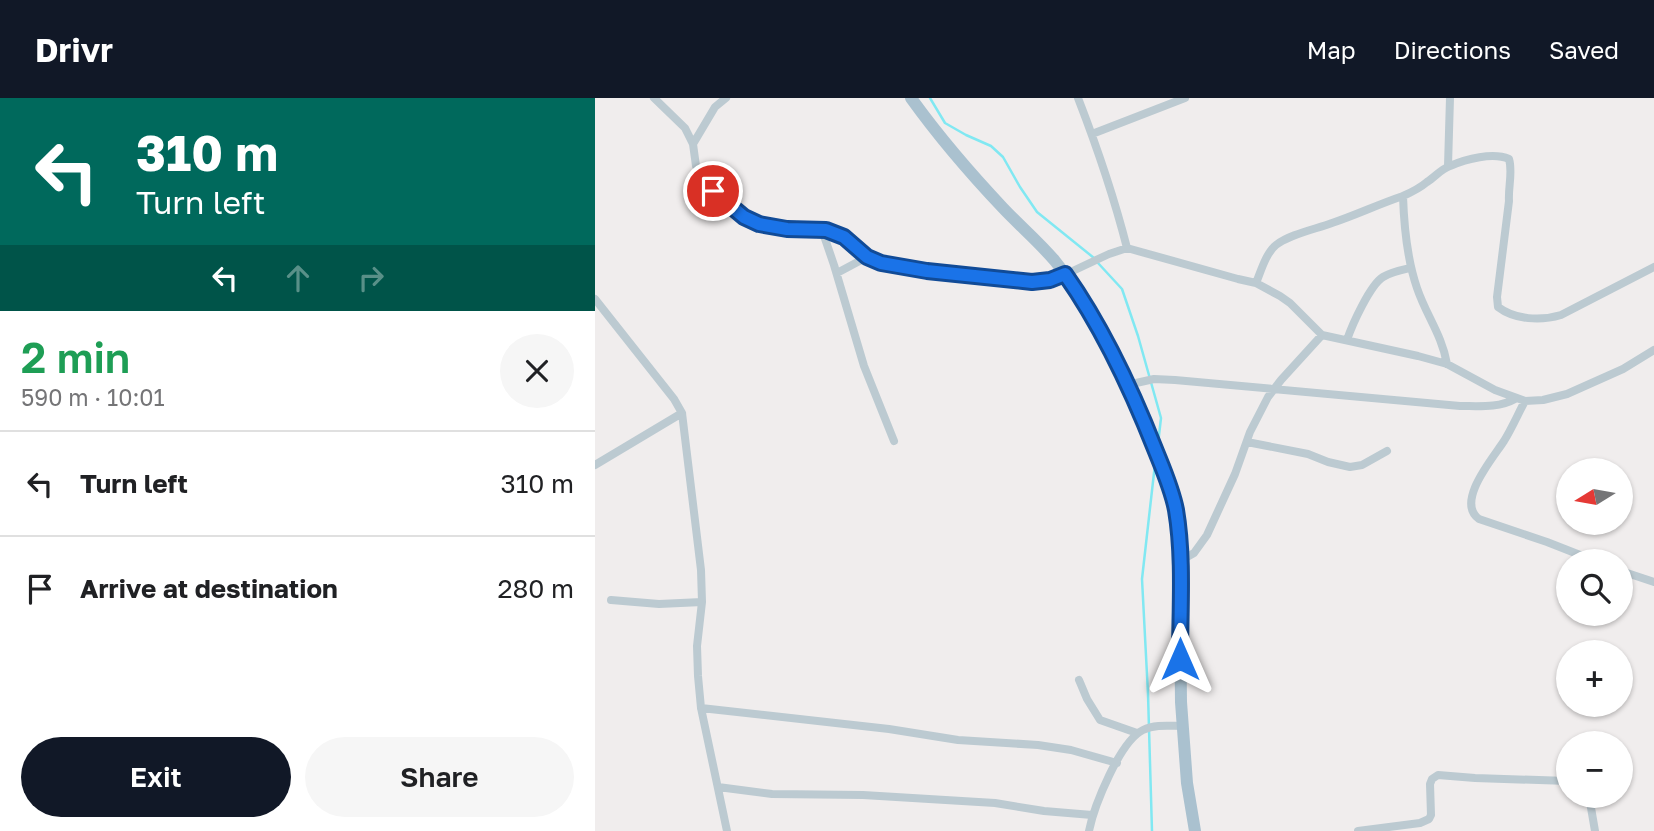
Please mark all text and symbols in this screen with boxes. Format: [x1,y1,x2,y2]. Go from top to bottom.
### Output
text: Drivr [35,30,113,69]
text: Map [1307,35,1356,64]
text: Directions [1394,35,1511,64]
text: Saved [1549,35,1619,64]
text: 310 m [136,123,278,182]
icon: left [21,126,112,217]
pin [683,161,743,221]
icon: arrive [694,172,732,210]
text: Turn left [136,183,265,221]
icon: left [206,259,244,297]
icon: ahead [279,259,317,297]
icon: right [352,259,390,297]
text: 2 min [21,332,130,382]
button: close [500,334,574,408]
text: 590 m · 10:01 [21,383,165,411]
north arrow [1556,458,1633,536]
map controls [1556,458,1633,808]
icon: left [21,465,59,503]
text: Turn left [80,468,188,499]
text: 310 m [501,468,574,499]
button: search [1556,549,1633,626]
icon: arrive [21,570,59,608]
text: Arrive at destination [80,573,338,604]
text: 280 m [497,573,574,604]
position arrow [1143,622,1217,696]
button: + [1556,640,1633,717]
button: − [1556,731,1633,808]
button: Exit [21,737,291,817]
button: Share [305,737,574,817]

